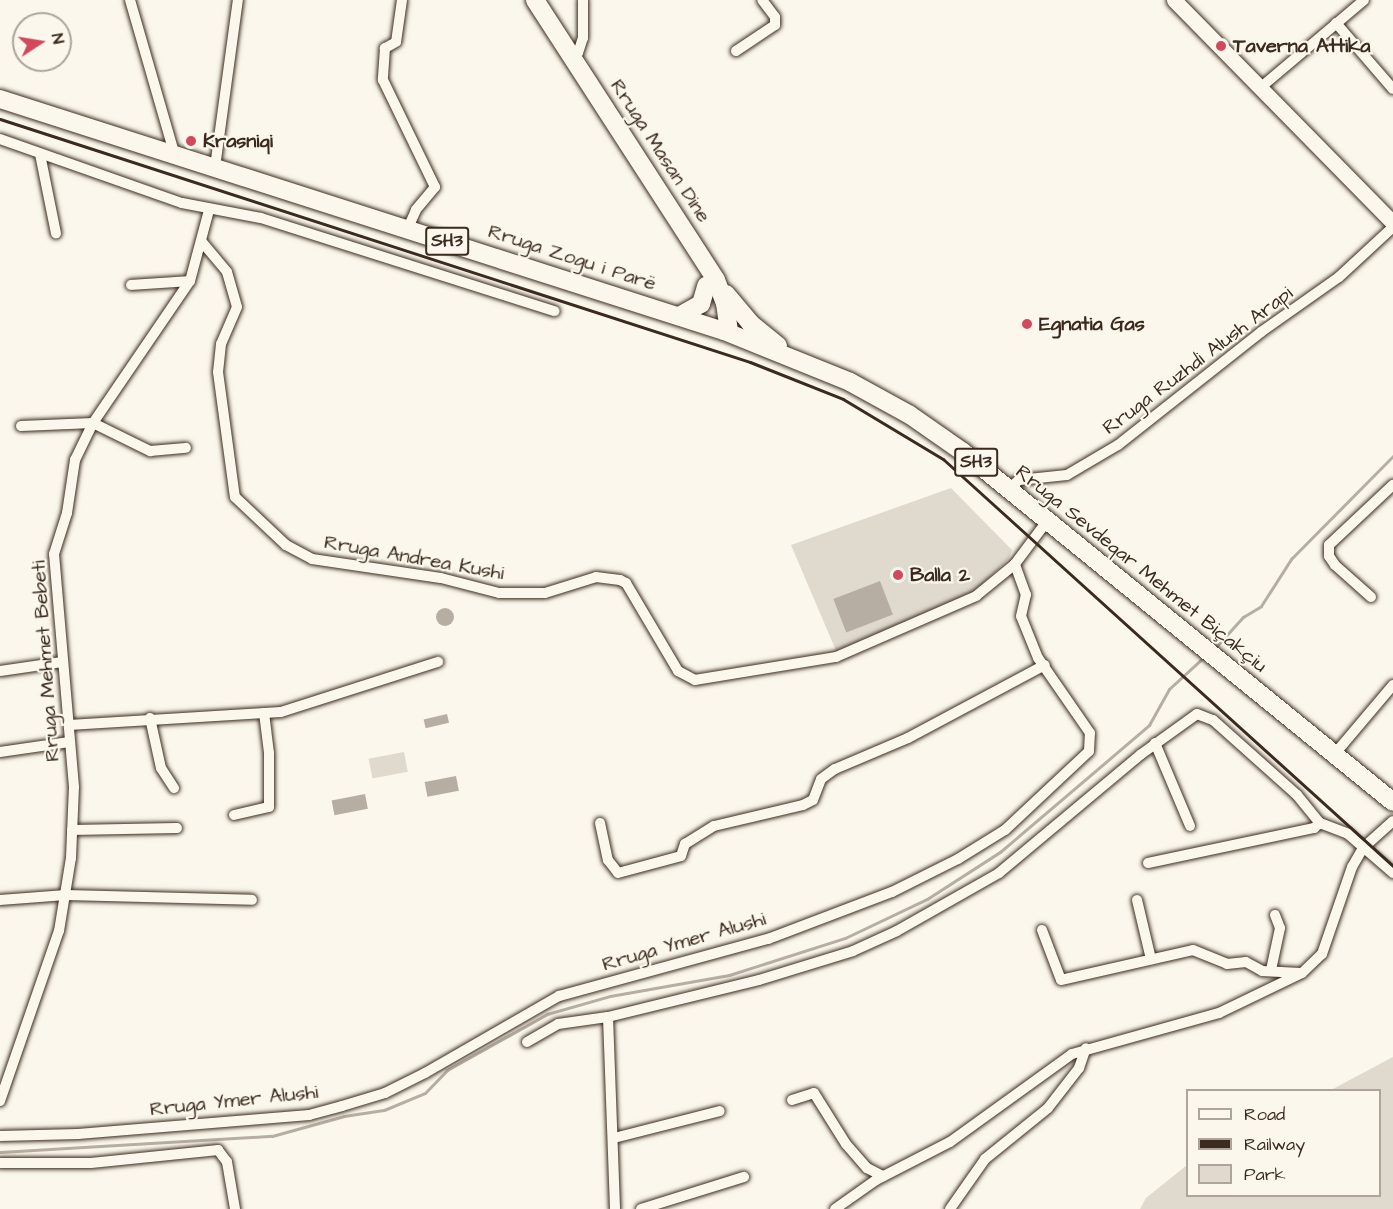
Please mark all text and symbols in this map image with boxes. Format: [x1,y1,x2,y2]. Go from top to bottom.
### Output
north arrow [12,12,72,72]
text: N [46,31,69,46]
place label: Taverna Attika [1233,34,1371,58]
marker: Taverna Attika [1214,39,1228,53]
street label: Rruga Masan Dine [605,75,715,227]
place label: Krasniqi [203,129,273,153]
marker: Krasniqi [184,134,198,148]
street label: Rruga Zogu i Parë [485,220,659,296]
road number: SH3 [424,226,470,256]
street label: Rruga Ruzhdi Alush Arapi [1098,282,1298,440]
place label: Egnatia Gas [1039,312,1145,336]
marker: Egnatia Gas [1020,317,1034,331]
road number: SH3 [954,447,998,477]
street label: Rruga Sevdeqar Mehmet Biçakçiu [1010,460,1272,678]
street label: Rruga Andrea Kushi [322,530,506,586]
street label: Rruga Mehmet Bebeti [27,559,65,763]
place label: Balla 2 [910,563,970,587]
marker: Balla 2 [891,568,905,582]
street label: Rruga Ymer Alushi [599,907,769,977]
street label: Rruga Ymer Alushi [149,1080,319,1122]
legend [1186,1089,1381,1197]
text: Road [1244,1102,1285,1127]
text: Railway [1244,1132,1305,1157]
text: Park [1244,1162,1286,1187]

